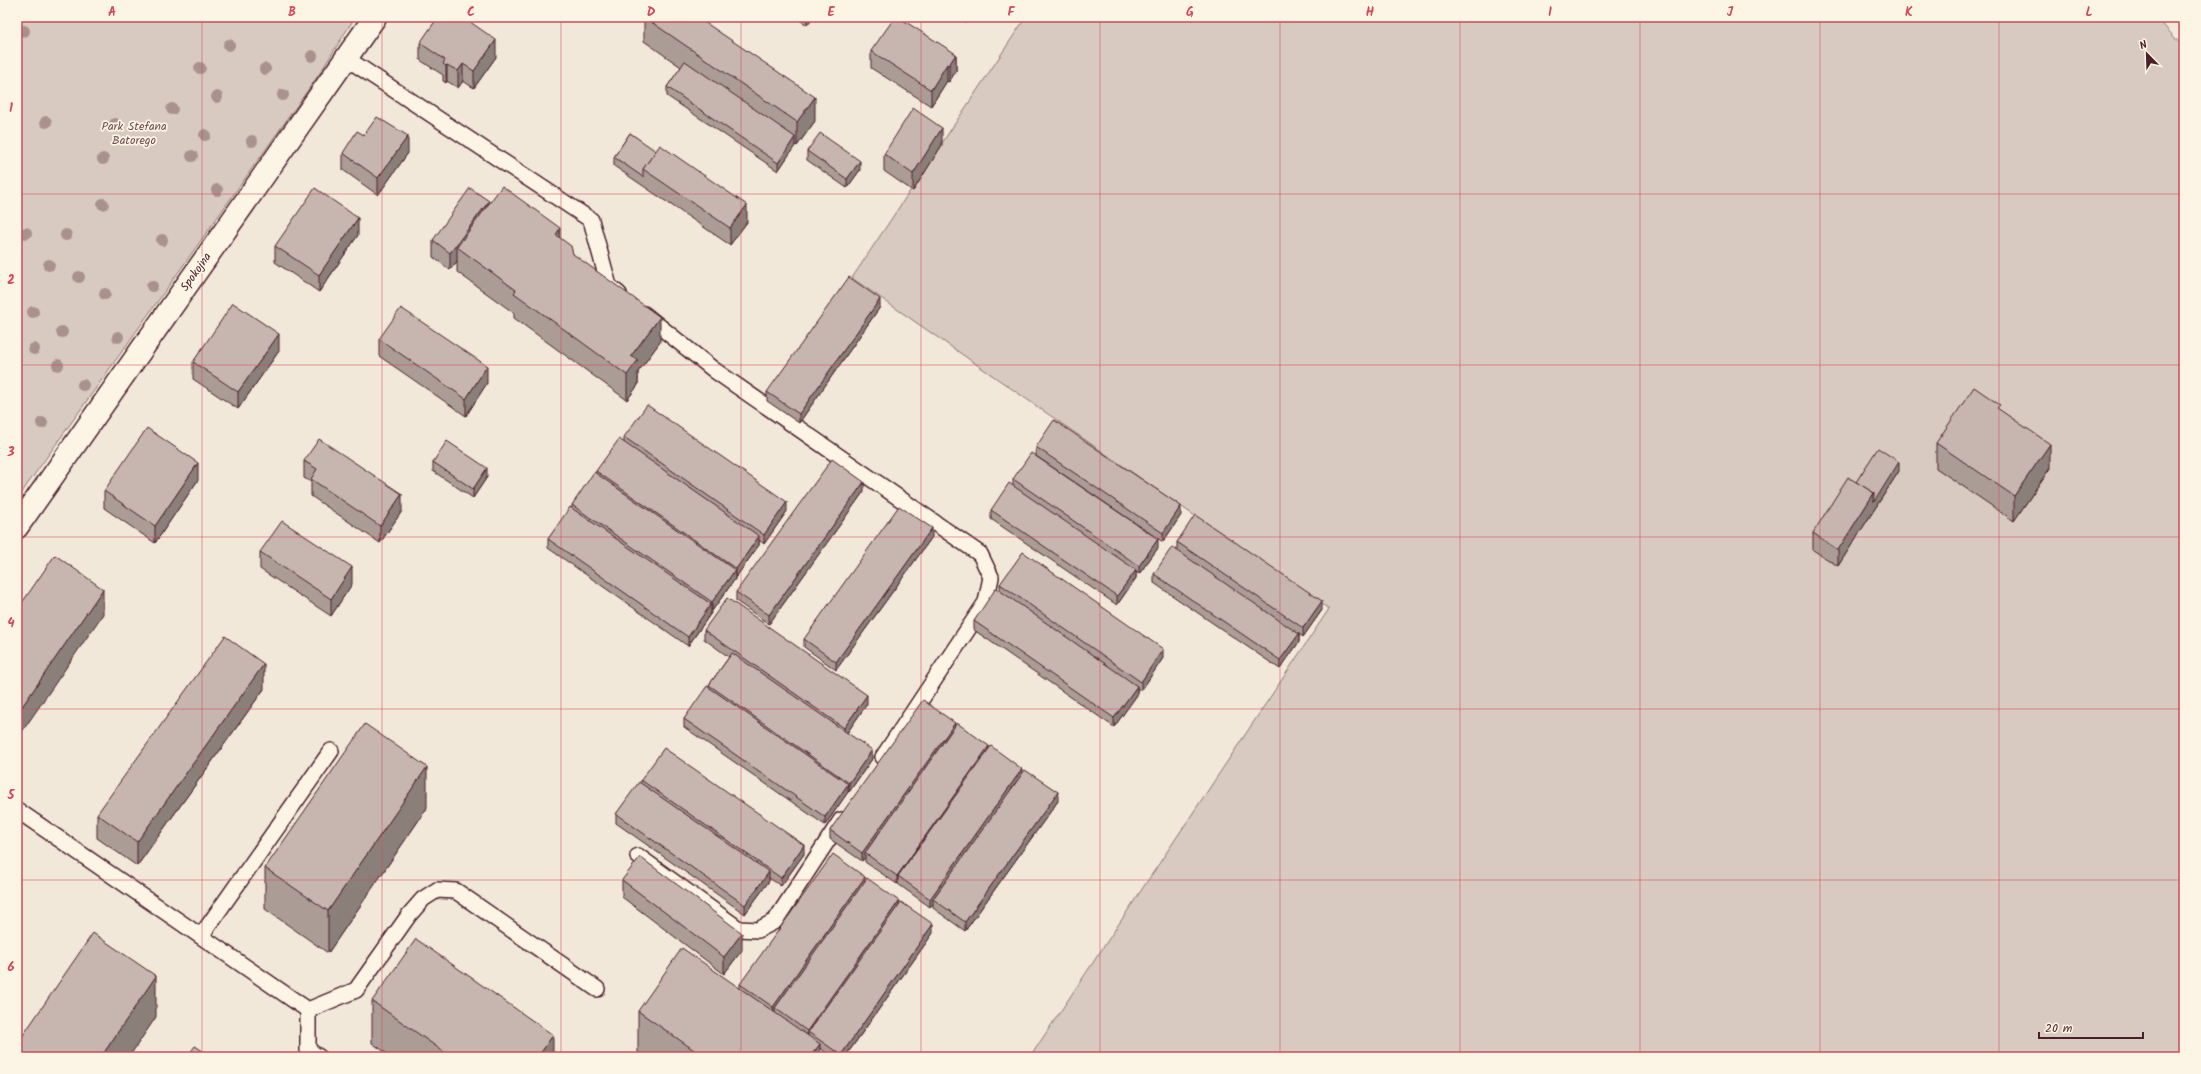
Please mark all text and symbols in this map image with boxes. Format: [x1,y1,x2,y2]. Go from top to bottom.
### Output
text: A [108,2,116,23]
text: B [288,2,296,23]
text: C [467,2,475,23]
text: D [647,2,656,23]
text: E [827,2,835,23]
text: F [1007,2,1015,23]
text: G [1186,2,1194,23]
text: H [1366,2,1375,23]
text: I [1548,2,1552,23]
text: J [1727,2,1734,23]
text: K [1905,2,1913,23]
text: L [2085,2,2093,23]
north arrow [2127,34,2167,74]
text: N [2137,36,2150,55]
text: 1 [9,98,13,119]
park label: Park Stefana Batorego [101,117,167,150]
street label: Spokojna [176,248,217,295]
text: 2 [7,270,15,291]
text: 3 [6,442,15,463]
text: 4 [7,613,15,634]
text: 5 [7,785,16,806]
text: 6 [7,957,15,978]
scale bar [2039,1014,2143,1040]
text: 20 m [2045,1019,2073,1038]

